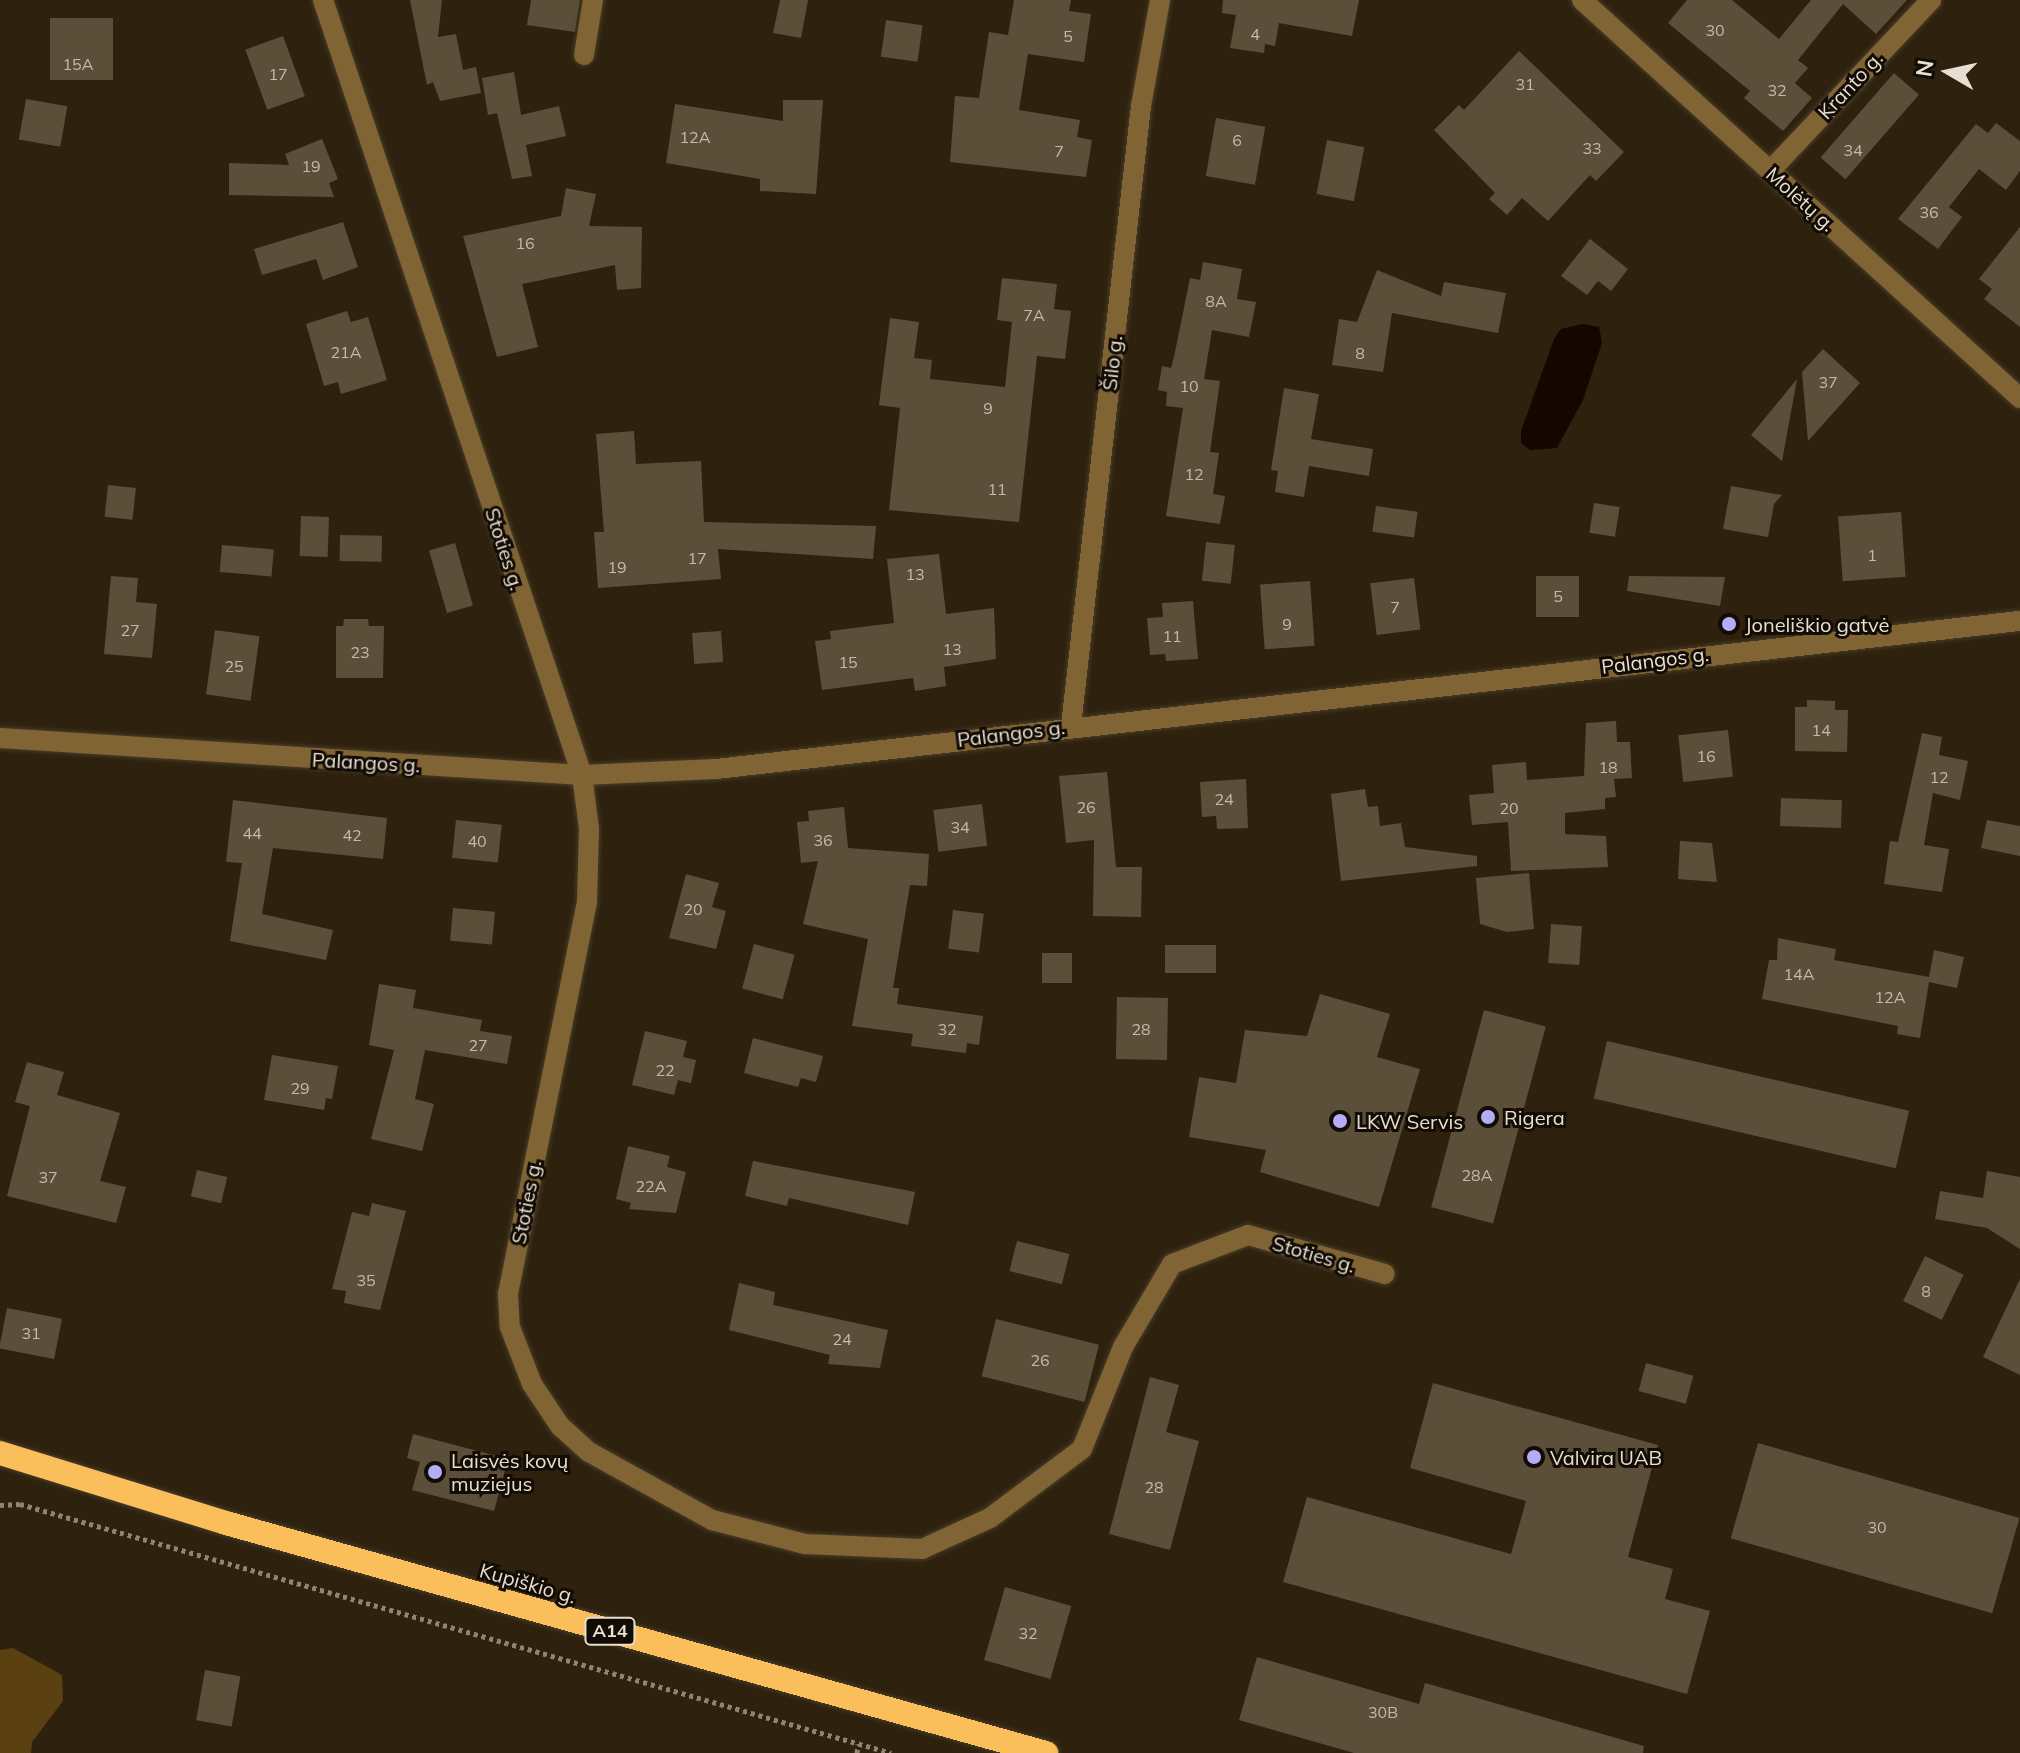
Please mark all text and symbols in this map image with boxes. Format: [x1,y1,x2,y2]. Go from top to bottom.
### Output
house number: 30 [1705,20,1725,40]
house number: 4 [1250,24,1260,44]
house number: 5 [1063,26,1073,46]
north arrow [1908,32,1988,112]
street label: Kranto g. [1813,46,1887,124]
house number: 15A [63,54,93,74]
text: N [1909,58,1939,79]
house number: 17 [268,64,288,84]
house number: 31 [1515,74,1535,94]
house number: 32 [1767,80,1787,100]
house number: 12A [680,127,710,147]
house number: 6 [1232,130,1242,150]
house number: 33 [1582,138,1602,158]
house number: 34 [1843,140,1863,160]
house number: 7 [1054,141,1064,161]
house number: 19 [301,156,321,176]
street label: Molėtų g. [1762,162,1840,236]
house number: 36 [1919,202,1939,222]
house number: 16 [515,233,535,253]
house number: 8A [1205,291,1227,311]
house number: 7A [1023,305,1045,325]
street label: Šilo g. [1097,334,1127,392]
house number: 21A [331,342,361,362]
house number: 8 [1355,343,1365,363]
house number: 37 [1818,372,1838,392]
house number: 10 [1179,376,1199,396]
house number: 9 [983,398,993,418]
house number: 12 [1184,464,1204,484]
house number: 11 [987,479,1007,499]
street label: Stoties g. [480,505,530,593]
house number: 1 [1867,545,1877,565]
house number: 17 [687,548,707,568]
house number: 19 [607,557,627,577]
house number: 13 [905,564,925,584]
house number: 5 [1553,586,1563,606]
house number: 7 [1390,597,1400,617]
place label: Joneliškio gatvė [1745,612,1889,636]
house number: 9 [1282,614,1292,634]
marker: Joneliškio gatvė [1720,615,1738,633]
house number: 27 [120,620,140,640]
house number: 11 [1162,626,1182,646]
house number: 13 [942,639,962,659]
street label: Palangos g. [1600,641,1710,679]
house number: 23 [350,642,370,662]
house number: 15 [838,652,858,672]
house number: 25 [224,656,244,676]
street label: Palangos g. [956,714,1066,752]
house number: 14 [1811,720,1831,740]
house number: 16 [1696,746,1716,766]
street label: Palangos g. [311,747,421,777]
house number: 18 [1598,757,1618,777]
house number: 12 [1929,767,1949,787]
house number: 24 [1214,789,1234,809]
house number: 26 [1076,797,1096,817]
house number: 20 [1499,798,1519,818]
house number: 34 [950,817,970,837]
house number: 44 [242,823,262,843]
house number: 42 [342,825,362,845]
house number: 36 [813,830,833,850]
house number: 40 [467,831,487,851]
house number: 20 [683,899,703,919]
house number: 14A [1784,964,1814,984]
house number: 12A [1875,987,1905,1007]
house number: 32 [937,1019,957,1039]
house number: 28 [1131,1019,1151,1039]
house number: 27 [468,1035,488,1055]
house number: 22 [655,1060,675,1080]
house number: 29 [290,1078,310,1098]
place label: Rigera [1504,1105,1565,1129]
marker: Rigera [1479,1108,1497,1126]
place label: LKW Servis [1356,1109,1463,1133]
marker: LKW Servis [1331,1112,1349,1130]
street label: Stoties g. [506,1158,546,1246]
house number: 28A [1462,1165,1492,1185]
house number: 37 [38,1167,58,1187]
house number: 22A [636,1176,666,1196]
street label: Stoties g. [1270,1231,1358,1277]
house number: 35 [356,1270,376,1290]
house number: 8 [1921,1281,1931,1301]
house number: 31 [21,1323,41,1343]
house number: 24 [832,1329,852,1349]
house number: 26 [1030,1350,1050,1370]
place label: Valvira UAB [1550,1445,1662,1469]
place label: Laisvės kovų muziejus [451,1448,568,1495]
marker: Valvira UAB [1525,1448,1543,1466]
marker: Laisvės kovų muziejus [426,1463,444,1481]
house number: 28 [1144,1477,1164,1497]
house number: 30 [1867,1517,1887,1537]
street label: Kupiškio g. [477,1558,579,1608]
road number: A14 [584,1617,636,1645]
house number: 32 [1018,1623,1038,1643]
house number: 30B [1368,1702,1398,1722]

